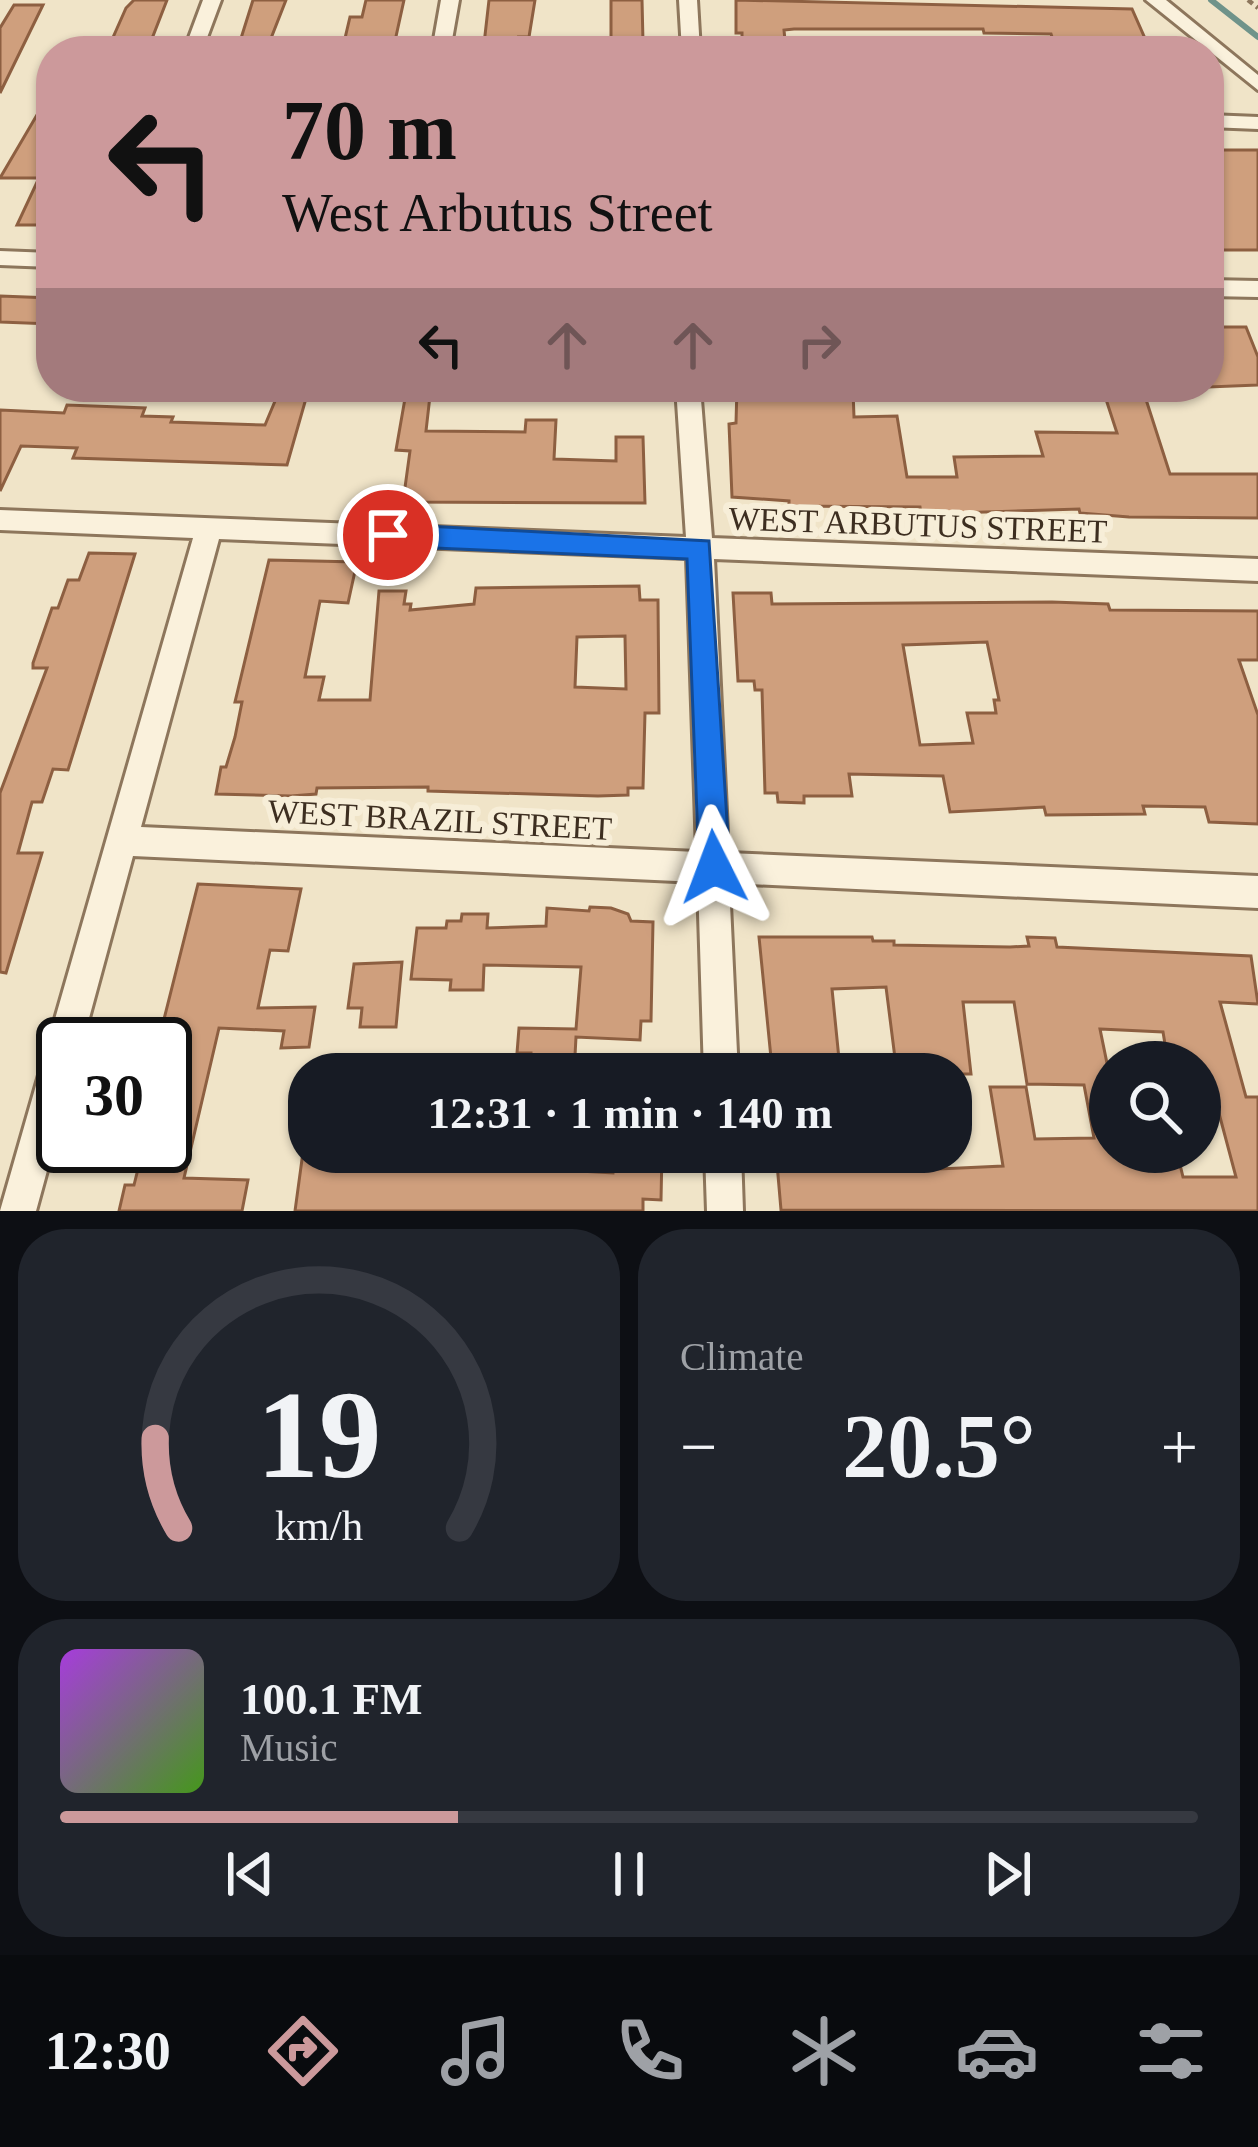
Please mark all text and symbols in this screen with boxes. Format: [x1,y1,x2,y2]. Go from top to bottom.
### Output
icon: left [84,84,240,240]
text: 70 m [282,84,457,177]
text: West Arbutus Street [282,183,713,243]
icon: left [408,312,474,378]
icon: ahead [534,312,600,378]
icon: ahead [660,312,726,378]
icon: right [786,312,852,378]
pin [337,484,439,586]
street label: WEST ARBUTUS STREET [728,500,1108,550]
icon: arrive [355,502,421,568]
street label: WEST BRAZIL STREET [267,793,613,847]
position arrow [651,804,777,930]
speed limit sign: 30 [36,1017,192,1173]
map controls [1089,1041,1221,1173]
button: search [1089,1041,1221,1173]
text: 12:31 · 1 min · 140 m [428,1088,833,1138]
text: Climate [680,1335,803,1378]
text: 19 [257,1366,381,1504]
text: 20.5° [842,1397,1036,1496]
text: − [680,1410,717,1483]
text: + [1161,1410,1198,1483]
text: km/h [275,1502,363,1549]
text: 100.1 FM [240,1674,422,1724]
text: Music [240,1726,338,1769]
icon: previous [217,1841,283,1907]
icon: pause [596,1841,662,1907]
icon: next [975,1841,1041,1907]
icon: directions [261,2009,345,2093]
icon: music [434,2009,518,2093]
icon: phone [608,2009,692,2093]
icon: climate [782,2009,866,2093]
icon: car [955,2009,1039,2093]
icon: filters [1129,2009,1213,2093]
text: 12:30 [45,2021,171,2081]

